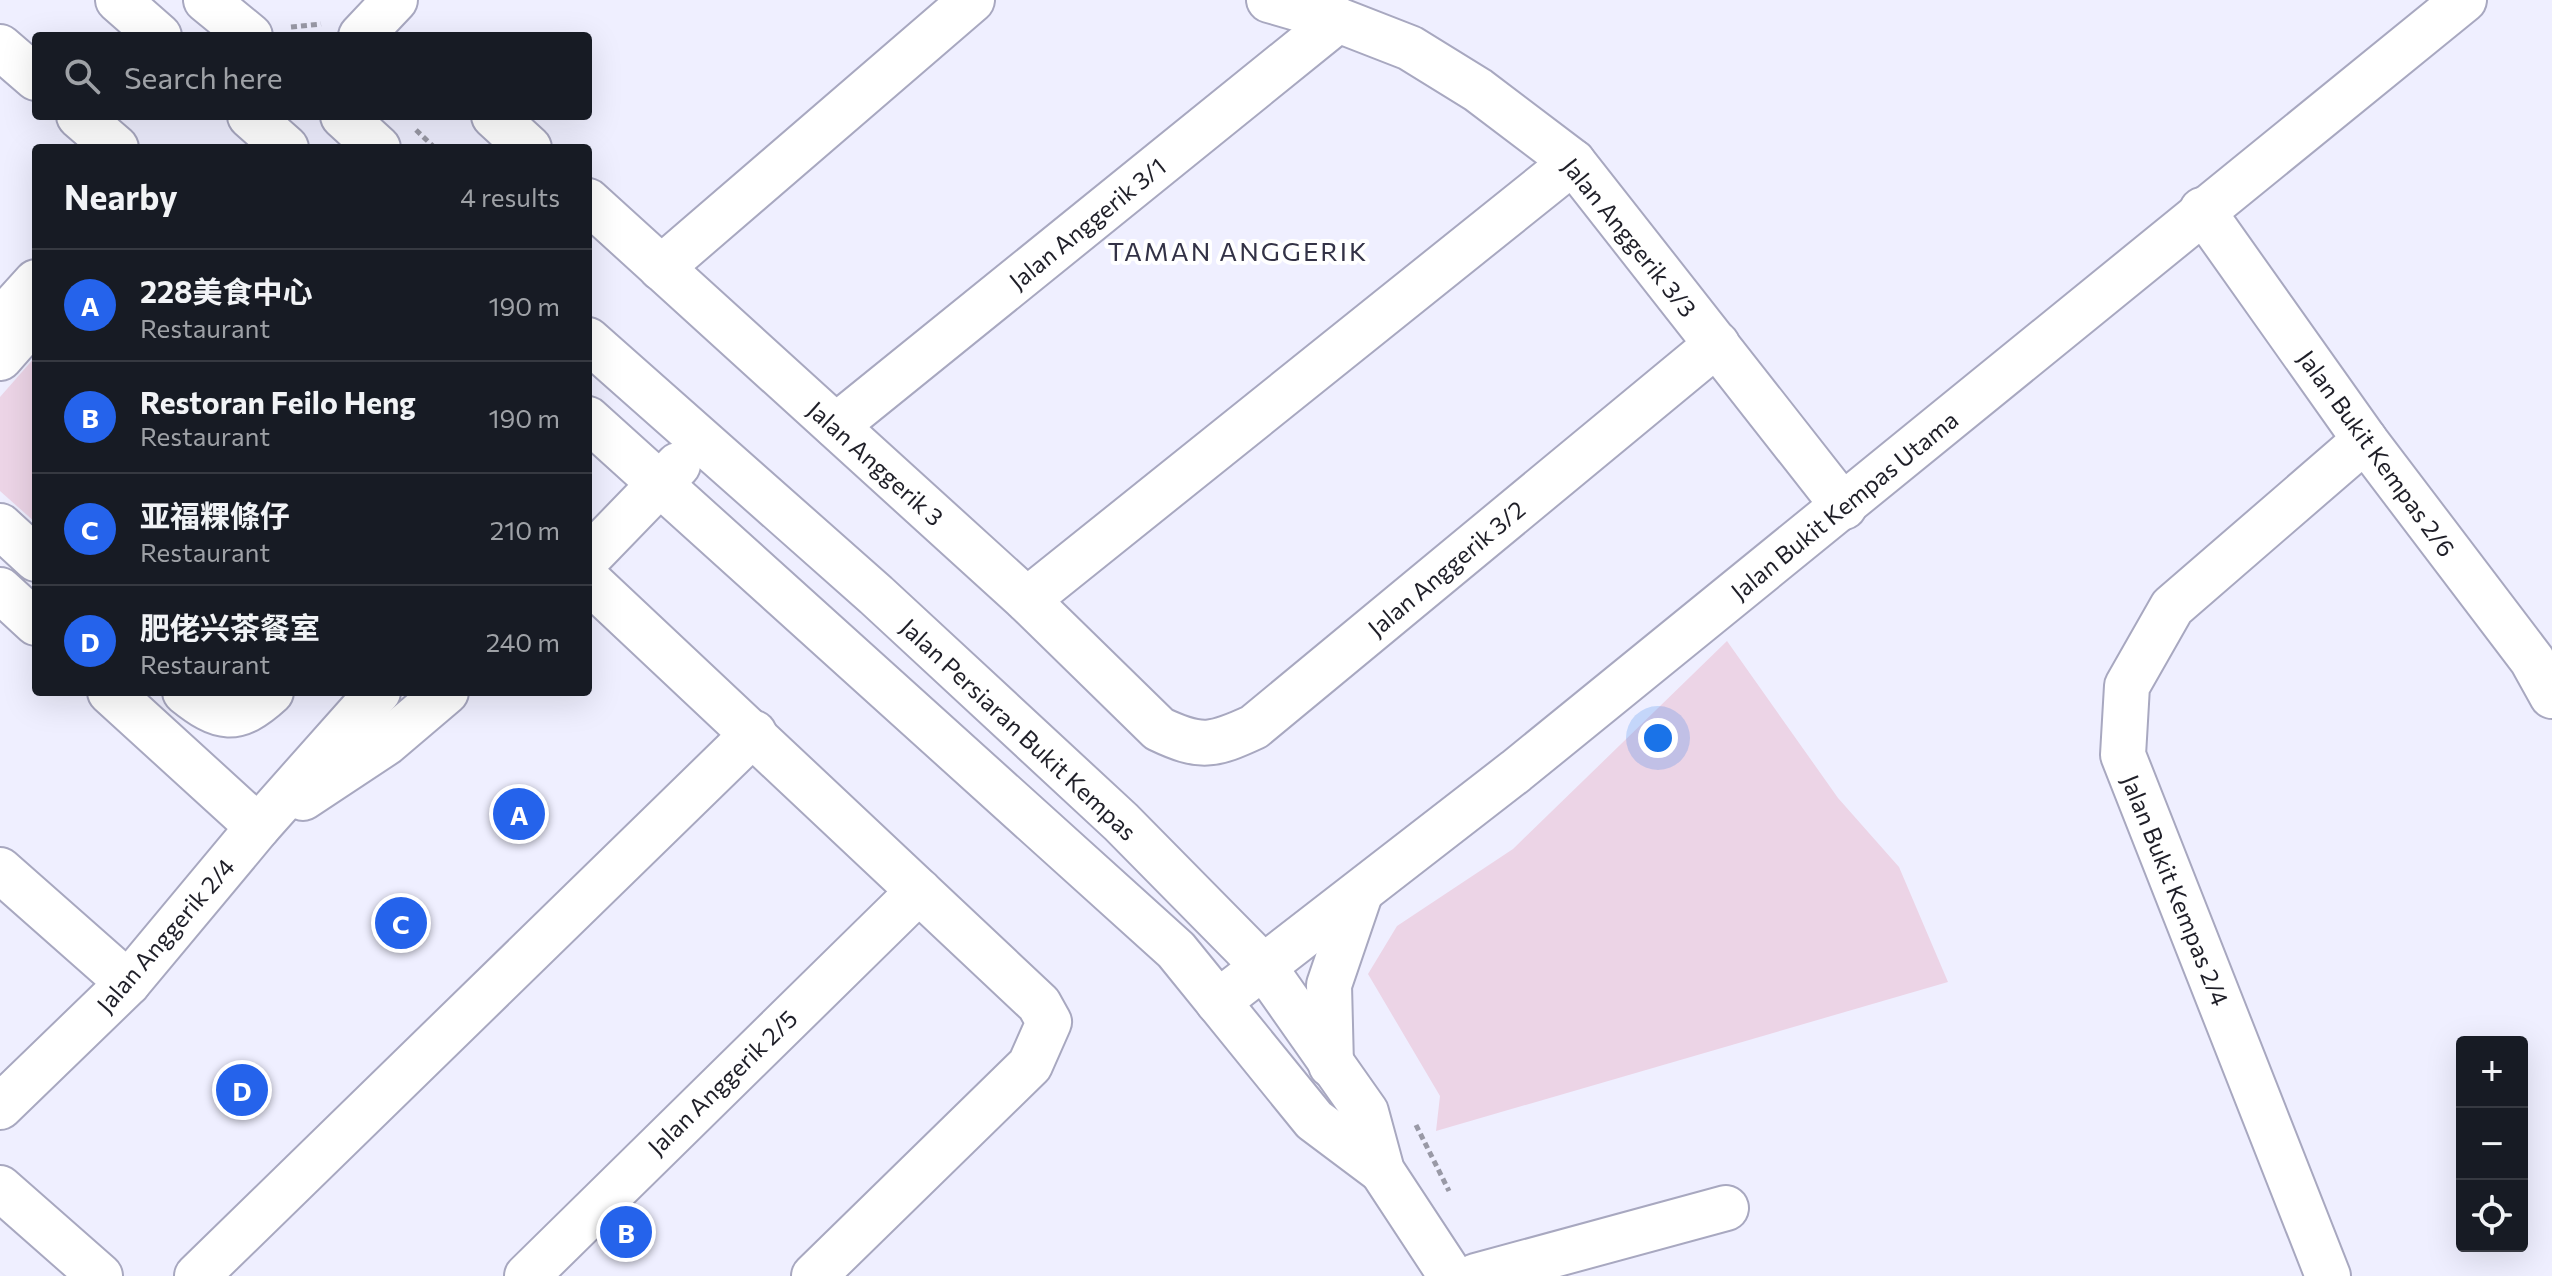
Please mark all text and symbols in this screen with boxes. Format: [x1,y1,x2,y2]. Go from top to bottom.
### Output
search box [32,32,592,120]
icon: search [60,54,104,98]
text: Search here [124,58,283,95]
street label: Jalan Anggerik 3/1 [1003,151,1171,295]
street label: Jalan Anggerik 3/3 [1557,152,1703,322]
text: Nearby [64,175,178,217]
text: 4 results [460,181,560,212]
district label: TAMAN ANGGERIK [1108,235,1368,266]
text: 228美食中心 [140,272,313,309]
text: A [81,290,99,321]
text: 190 m [488,290,560,321]
text: Restaurant [140,312,270,343]
street label: Jalan Bukit Kempas 2/6 [2292,344,2462,562]
text: Restoran Feilo Heng [140,383,416,420]
street label: Jalan Anggerik 3 [802,395,950,531]
text: B [81,402,99,433]
text: 190 m [488,402,560,433]
street label: Jalan Bukit Kempas Utama [1725,405,1963,605]
text: Restaurant [140,420,270,451]
street label: Jalan Anggerik 3/2 [1362,494,1530,642]
text: 亚福粿條仔 [140,496,290,533]
text: C [81,514,99,545]
text: 210 m [490,514,560,545]
text: Restaurant [140,536,270,567]
text: 肥佬兴茶餐室 [140,608,320,645]
street label: Jalan Persiaran Bukit Kempas [895,612,1143,846]
text: D [80,626,100,657]
text: 240 m [486,626,560,657]
text: Restaurant [140,648,270,679]
your location [1638,718,1678,758]
street label: Jalan Bukit Kempas 2/4 [2116,770,2236,1010]
pin: A [493,784,545,844]
street label: Jalan Anggerik 2/4 [90,852,240,1018]
pin: C [375,893,427,953]
street label: Jalan Anggerik 2/5 [641,1003,803,1161]
map controls [2456,1036,2528,1252]
button: + [2456,1036,2528,1108]
pin: D [216,1060,268,1120]
button: − [2456,1108,2528,1180]
button: locate [2456,1180,2528,1252]
pin: B [600,1202,652,1262]

